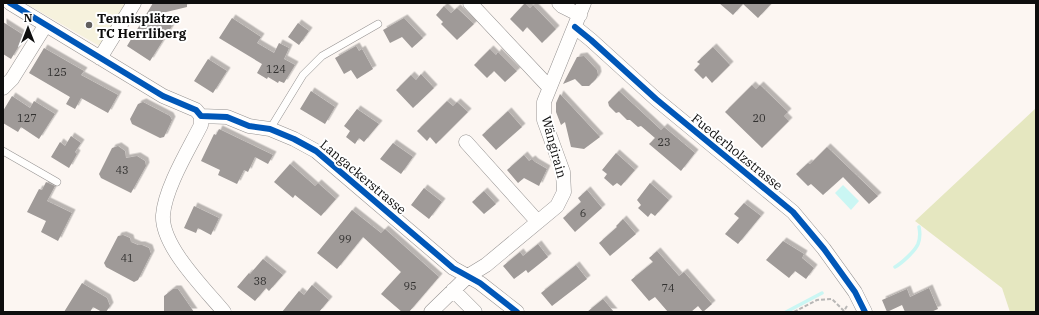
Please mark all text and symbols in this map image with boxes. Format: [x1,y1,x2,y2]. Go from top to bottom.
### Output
north arrow [8,8,48,48]
place label: Tennisplätze TC Herrliberg [97,10,187,42]
text: N [24,11,33,25]
marker: Tennisplätze TC Herrliberg [84,20,94,30]
house number: 124 [266,62,286,76]
house number: 125 [47,65,67,79]
street label: Fuederholzstrasse [688,110,786,194]
house number: 127 [17,111,37,125]
house number: 20 [752,111,766,125]
street label: Wängirain [538,114,570,180]
house number: 23 [657,135,671,149]
street label: Langackerstrasse [316,136,410,218]
house number: 43 [115,163,129,177]
house number: 6 [580,206,586,220]
house number: 99 [338,232,352,246]
house number: 41 [120,251,134,265]
house number: 38 [253,274,267,288]
house number: 95 [403,279,417,293]
house number: 74 [661,281,675,295]

